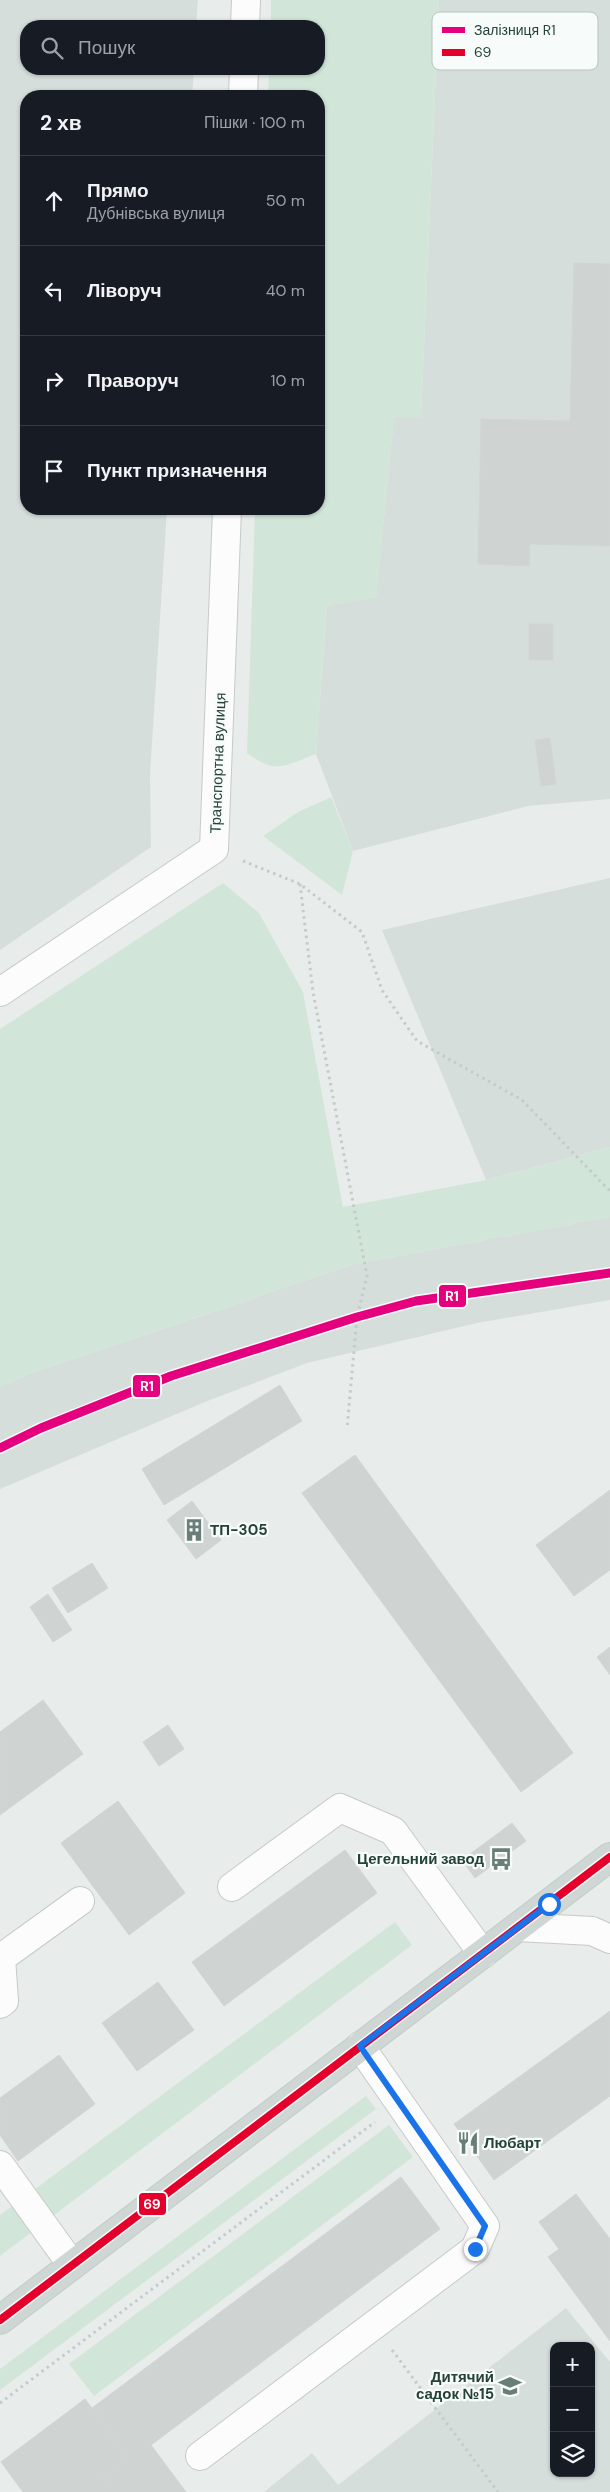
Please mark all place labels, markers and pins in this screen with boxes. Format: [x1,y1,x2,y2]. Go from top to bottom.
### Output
building icon: ТП-305 [181,1517,207,1543]
place label: ТП-305 [210,1520,268,1540]
bus stop icon: Цегельний завод [488,1846,514,1872]
place label: Цегельний завод [357,1849,484,1869]
restaurant icon: Любарт [455,2130,481,2156]
place label: Любарт [484,2133,541,2153]
place label: Дитячий садок №15 [416,2367,494,2404]
school or university icon: Дитячий садок №15 [497,2373,523,2399]

